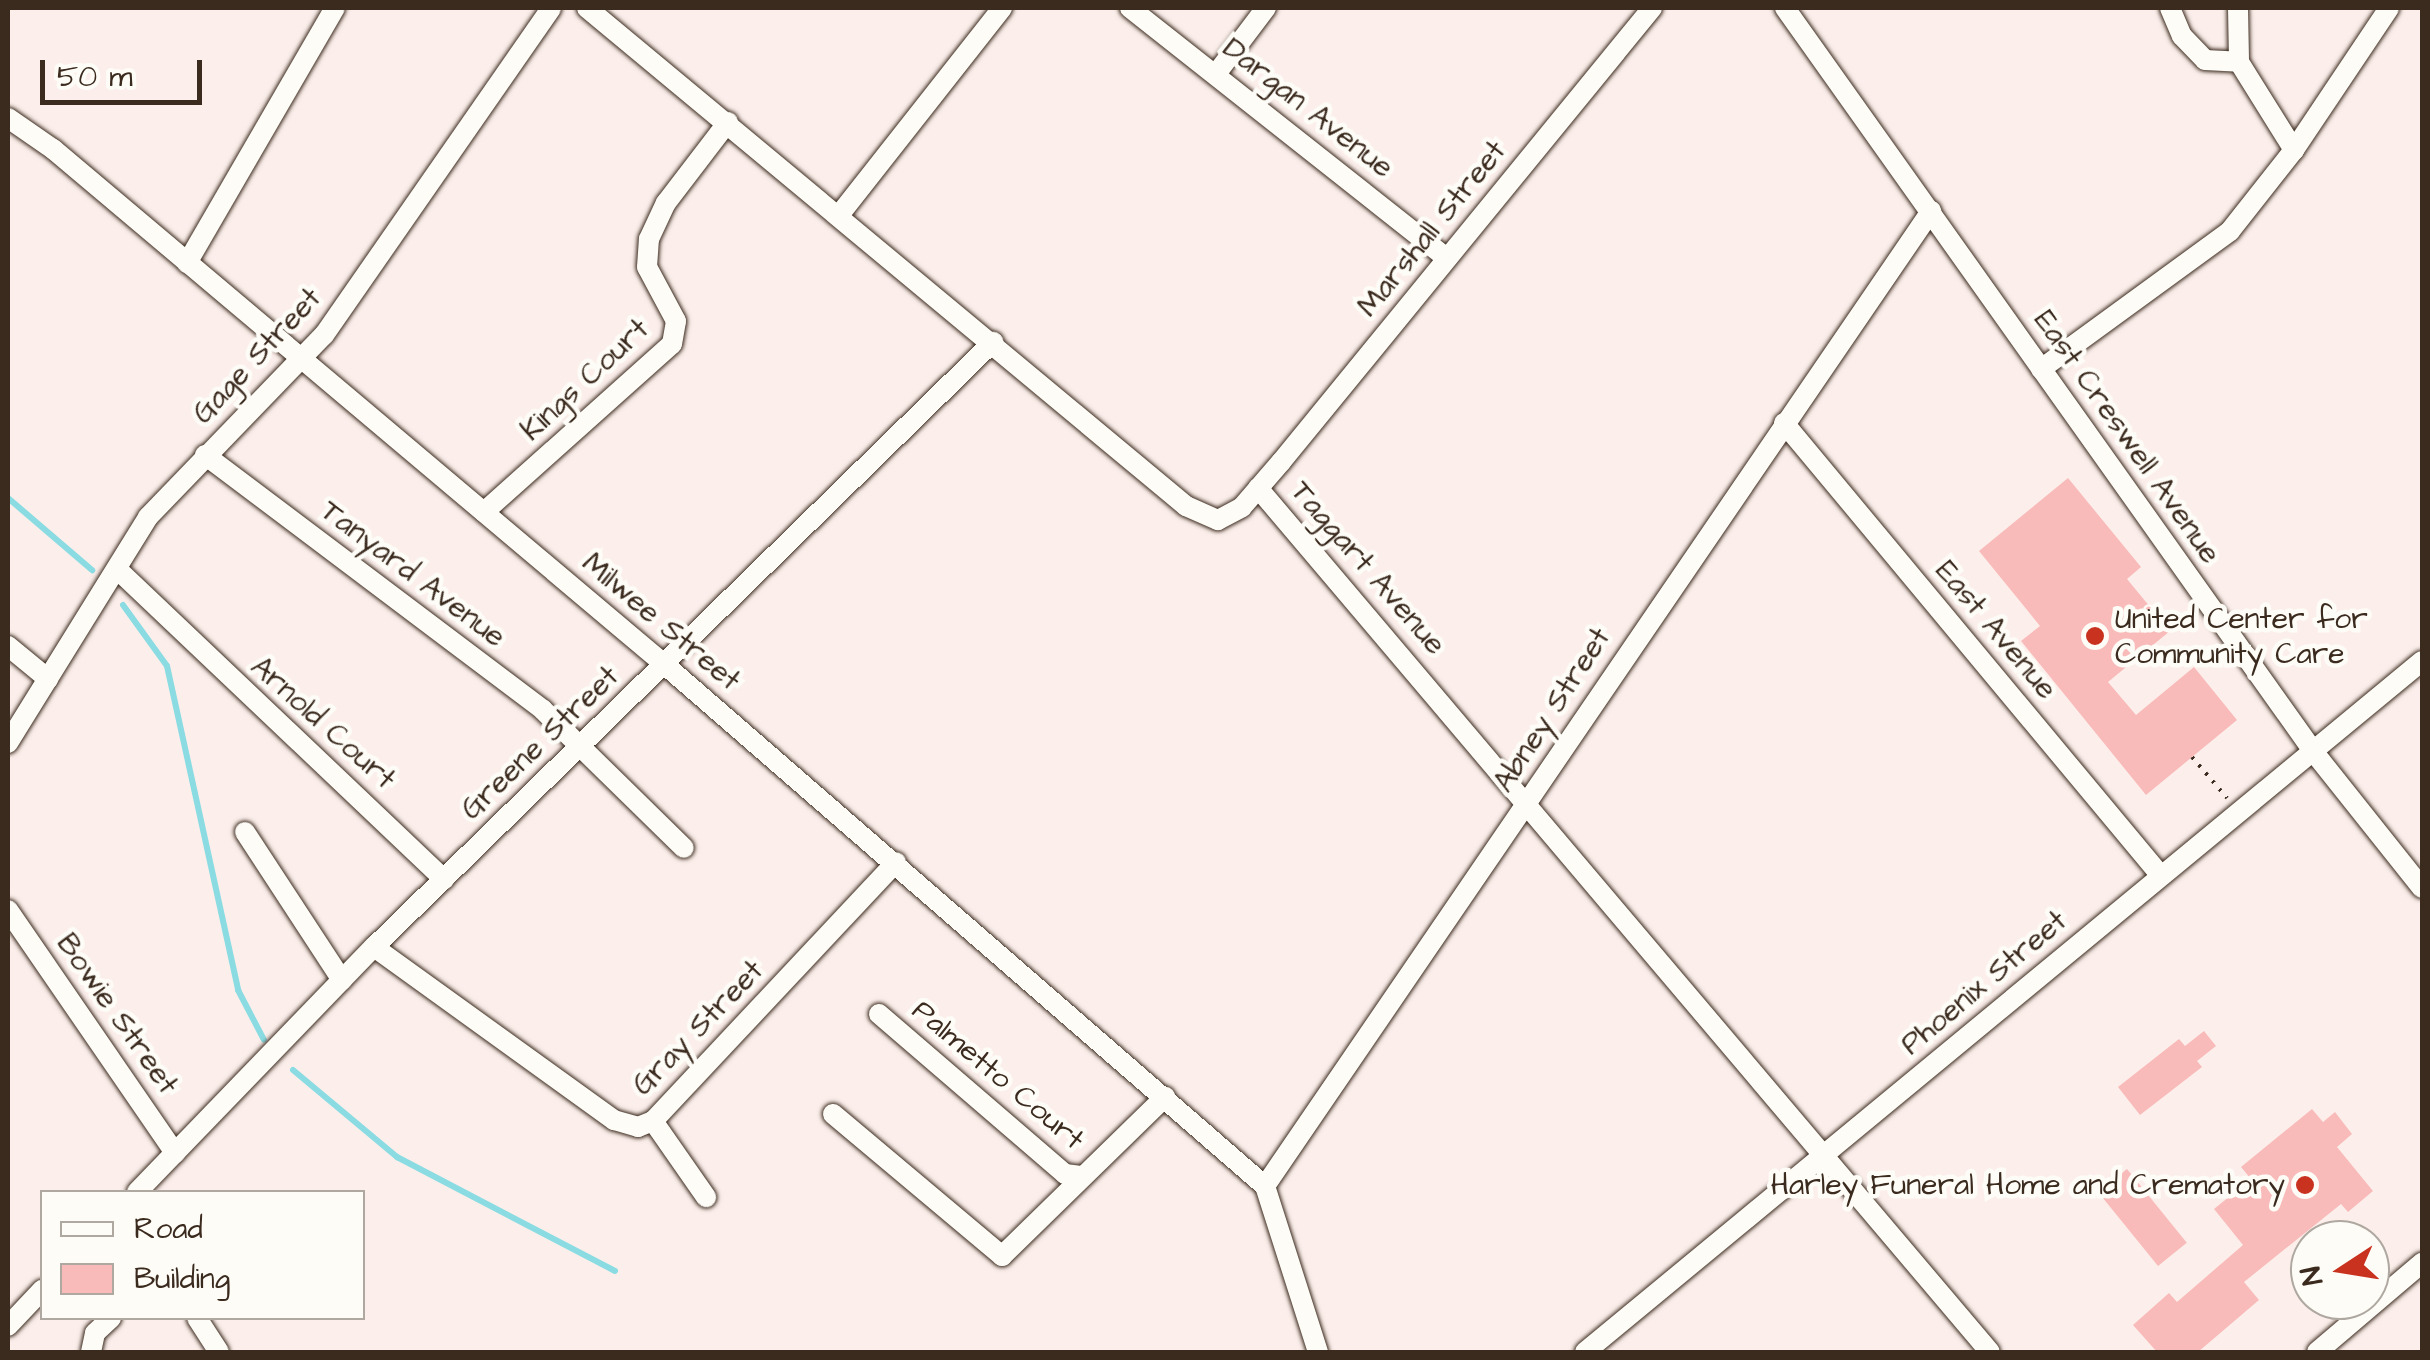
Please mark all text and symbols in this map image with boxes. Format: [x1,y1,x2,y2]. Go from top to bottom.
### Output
street label: Dargan Avenue [1216,30,1400,186]
scale bar [45,40,208,102]
text: 50 m [57,56,133,98]
street label: Marshall Street [1350,134,1514,324]
street label: Gage Street [185,281,329,431]
street label: East Creswell Avenue [2026,304,2228,570]
street label: Kings Court [513,311,657,449]
street label: Taggart Avenue [1283,474,1453,662]
street label: Tanyard Avenue [313,493,513,655]
street label: Milwee Street [575,545,747,699]
street label: East Avenue [1928,553,2064,707]
place label: United Center for Community Care [2115,601,2368,672]
street label: Abney Street [1486,621,1618,799]
marker: United Center for Community Care [2084,625,2106,647]
street label: Arnold Court [243,649,403,797]
street label: Greene Street [454,659,626,827]
street label: Phoenix Street [1894,903,2074,1063]
street label: Bowie Street [48,927,186,1101]
street label: Gray Street [625,953,771,1103]
street label: Palmetto Court [905,992,1091,1158]
place label: Harley Funeral Home and Crematory [1771,1167,2285,1203]
marker: Harley Funeral Home and Crematory [2294,1174,2316,1196]
legend [40,1190,365,1320]
text: Road [134,1208,203,1250]
north arrow [2290,1220,2390,1320]
text: Building [134,1258,230,1300]
text: N [2291,1263,2333,1289]

